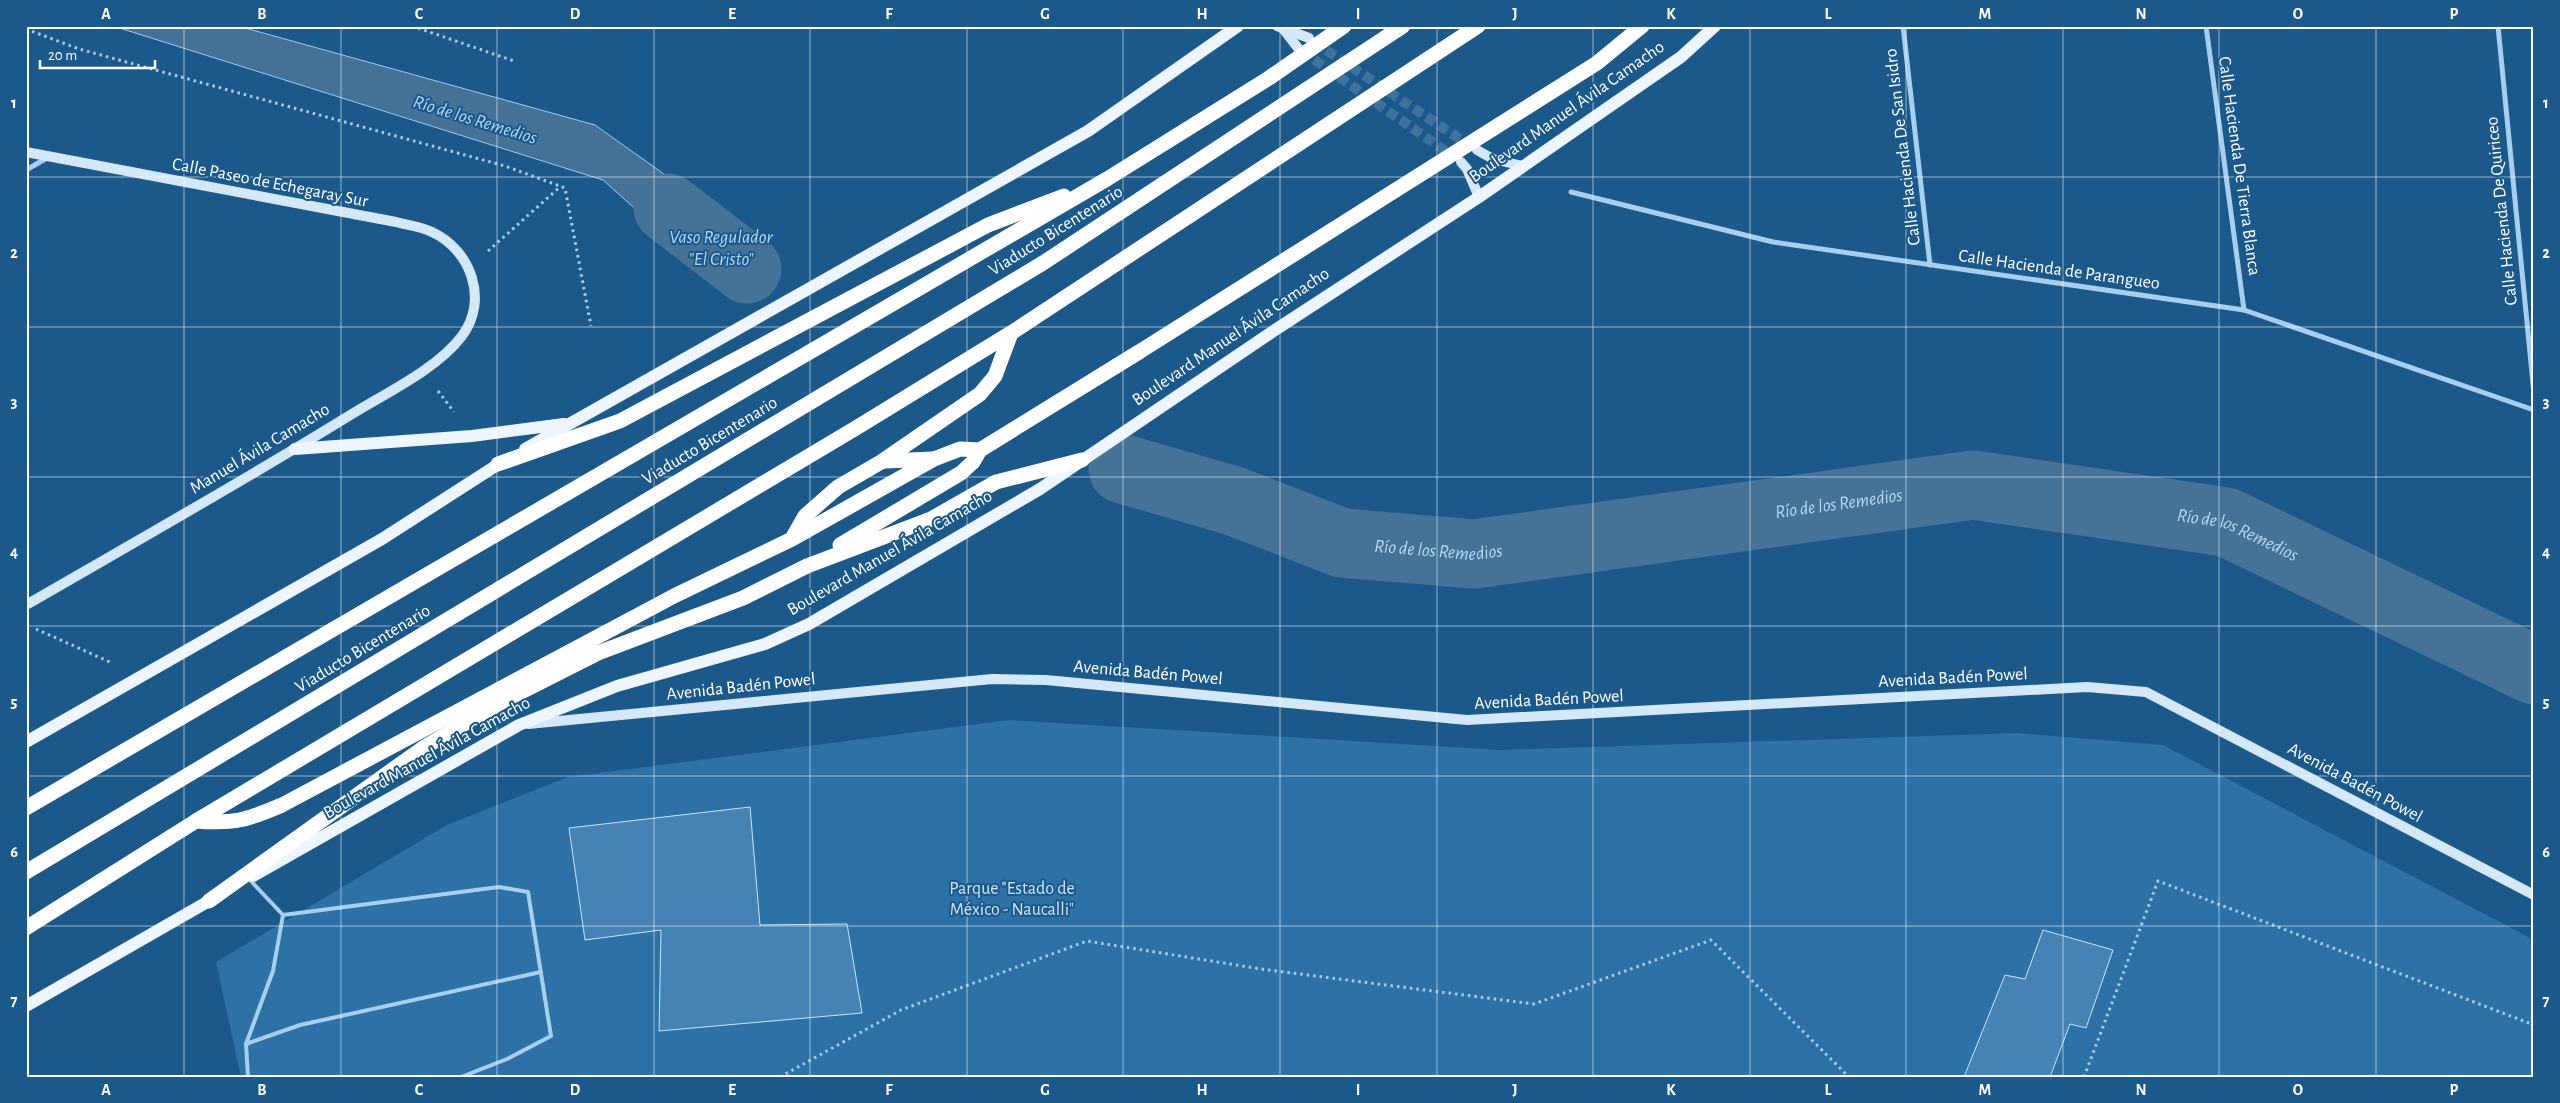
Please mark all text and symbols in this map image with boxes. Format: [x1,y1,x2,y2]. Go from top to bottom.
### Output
text: A [101,6,111,22]
text: B [257,6,267,22]
text: C [415,6,424,22]
text: D [570,6,581,22]
text: E [728,6,736,22]
text: F [885,6,893,22]
text: G [1040,6,1050,22]
text: H [1196,6,1208,22]
text: I [1356,6,1360,22]
text: J [1512,6,1518,22]
text: K [1666,6,1676,22]
text: L [1825,6,1832,22]
text: M [1979,6,1991,22]
text: N [2135,6,2147,22]
text: O [2293,6,2303,22]
text: P [2450,6,2459,22]
street label: Boulevard Manuel Ávila Camacho [1465,35,1668,186]
scale bar [40,38,155,70]
street label: Calle Hacienda De San Isidro [1882,47,1924,247]
text: 20 m [48,48,77,63]
street label: Calle Hacienda De Tierra Blanca [2215,55,2263,277]
water label: Río de los Remedios [411,92,539,148]
text: 1 [11,95,17,111]
text: 1 [2543,95,2549,111]
street label: Calle Hacienda De Quiriceo [2483,116,2521,306]
street label: Calle Paseo de Echegaray Sur [170,155,370,211]
street label: Viaducto Bicentenario [986,182,1126,280]
water label: Vaso Regulador "El Cristo" [669,228,774,269]
text: 2 [10,245,18,261]
text: 2 [2542,245,2550,261]
street label: Calle Hacienda de Parangueo [1957,247,2161,293]
street label: Boulevard Manuel Ávila Camacho [1128,262,1333,410]
street label: Viaducto Bicentenario [639,393,781,488]
text: 3 [11,394,18,410]
text: 3 [2543,394,2550,410]
street label: Manuel Ávila Camacho [185,398,333,498]
street label: Boulevard Manuel Ávila Camacho [783,484,996,619]
water label: Río de los Remedios [1774,485,1904,522]
water label: Río de los Remedios [2176,505,2301,565]
water label: Río de los Remedios [1374,536,1503,564]
text: 4 [10,544,18,560]
text: 4 [2542,544,2550,560]
street label: Viaducto Bicentenario [292,601,434,696]
street label: Avenida Badén Powel [1073,658,1223,688]
street label: Avenida Badén Powel [1878,665,2028,691]
street label: Avenida Badén Powel [666,670,816,704]
street label: Avenida Badén Powel [1474,687,1624,713]
street label: Boulevard Manuel Ávila Camacho [319,691,533,822]
text: 5 [11,694,18,710]
text: 5 [2543,694,2550,710]
street label: Avenida Badén Powel [2285,740,2425,826]
text: 6 [10,844,18,860]
text: 6 [2542,844,2550,860]
park label: Parque "Estado de México - Naucalli" [949,880,1075,919]
text: 7 [11,993,18,1009]
text: 7 [2543,993,2550,1009]
text: A [101,1082,111,1098]
text: B [257,1082,267,1098]
text: C [415,1082,424,1098]
text: D [570,1082,581,1098]
text: E [728,1082,736,1098]
text: F [885,1082,893,1098]
text: G [1040,1082,1050,1098]
text: H [1196,1082,1208,1098]
text: I [1356,1082,1360,1098]
text: J [1512,1082,1518,1098]
text: K [1666,1082,1676,1098]
text: L [1825,1082,1832,1098]
text: M [1979,1082,1991,1098]
text: N [2135,1082,2147,1098]
text: O [2293,1082,2303,1098]
text: P [2450,1082,2459,1098]

